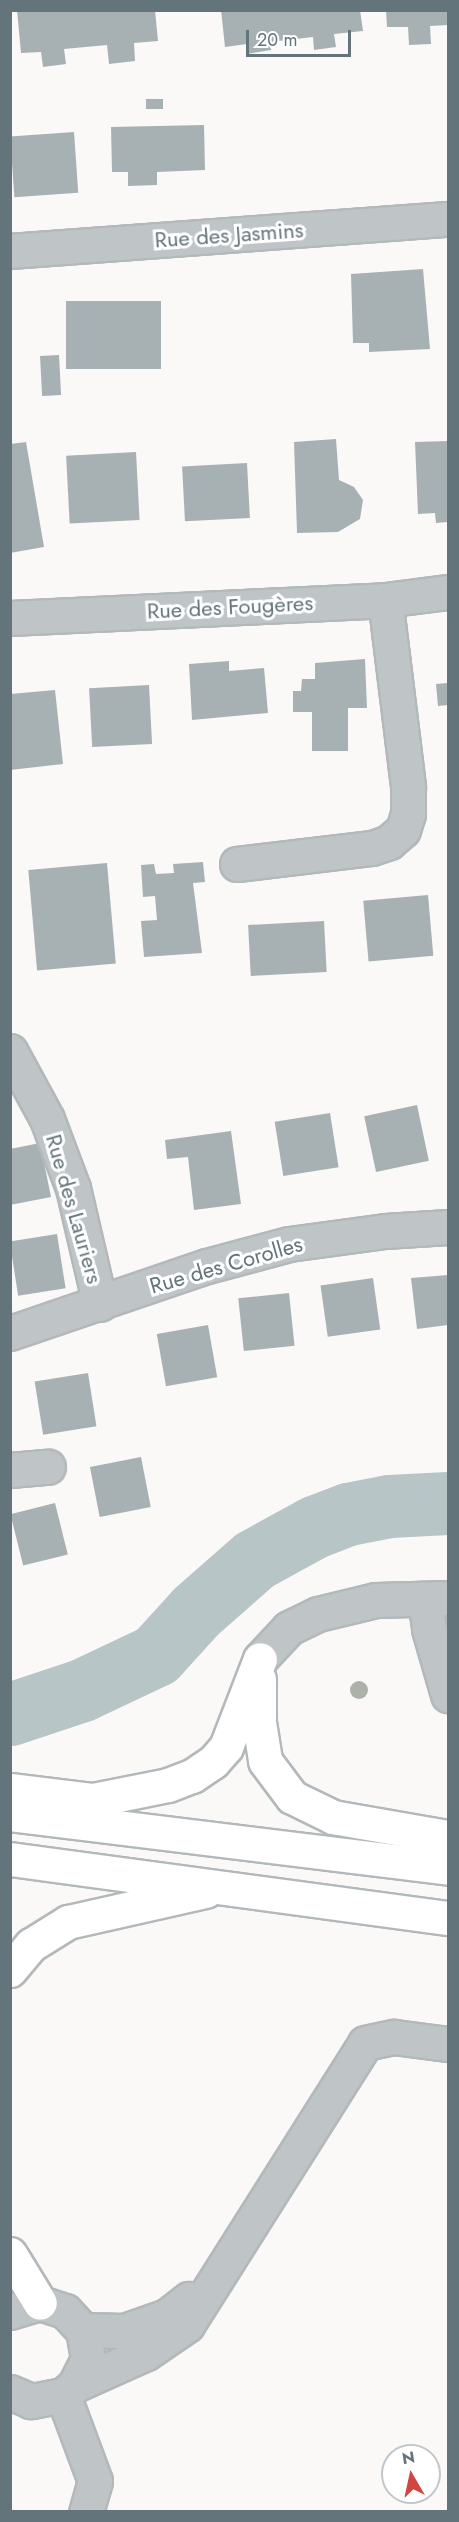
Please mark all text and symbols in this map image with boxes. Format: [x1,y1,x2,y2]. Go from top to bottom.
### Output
scale bar [249,18,354,56]
text: 20 m [257,27,297,53]
street label: Rue des Jasmins [154,217,304,253]
street label: Rue des Fougères [146,589,314,625]
street label: Rue des Lauriers [40,1131,108,1287]
street label: Rue des Corolles [147,1231,305,1299]
north arrow [381,2444,441,2504]
text: N [400,2445,416,2470]

